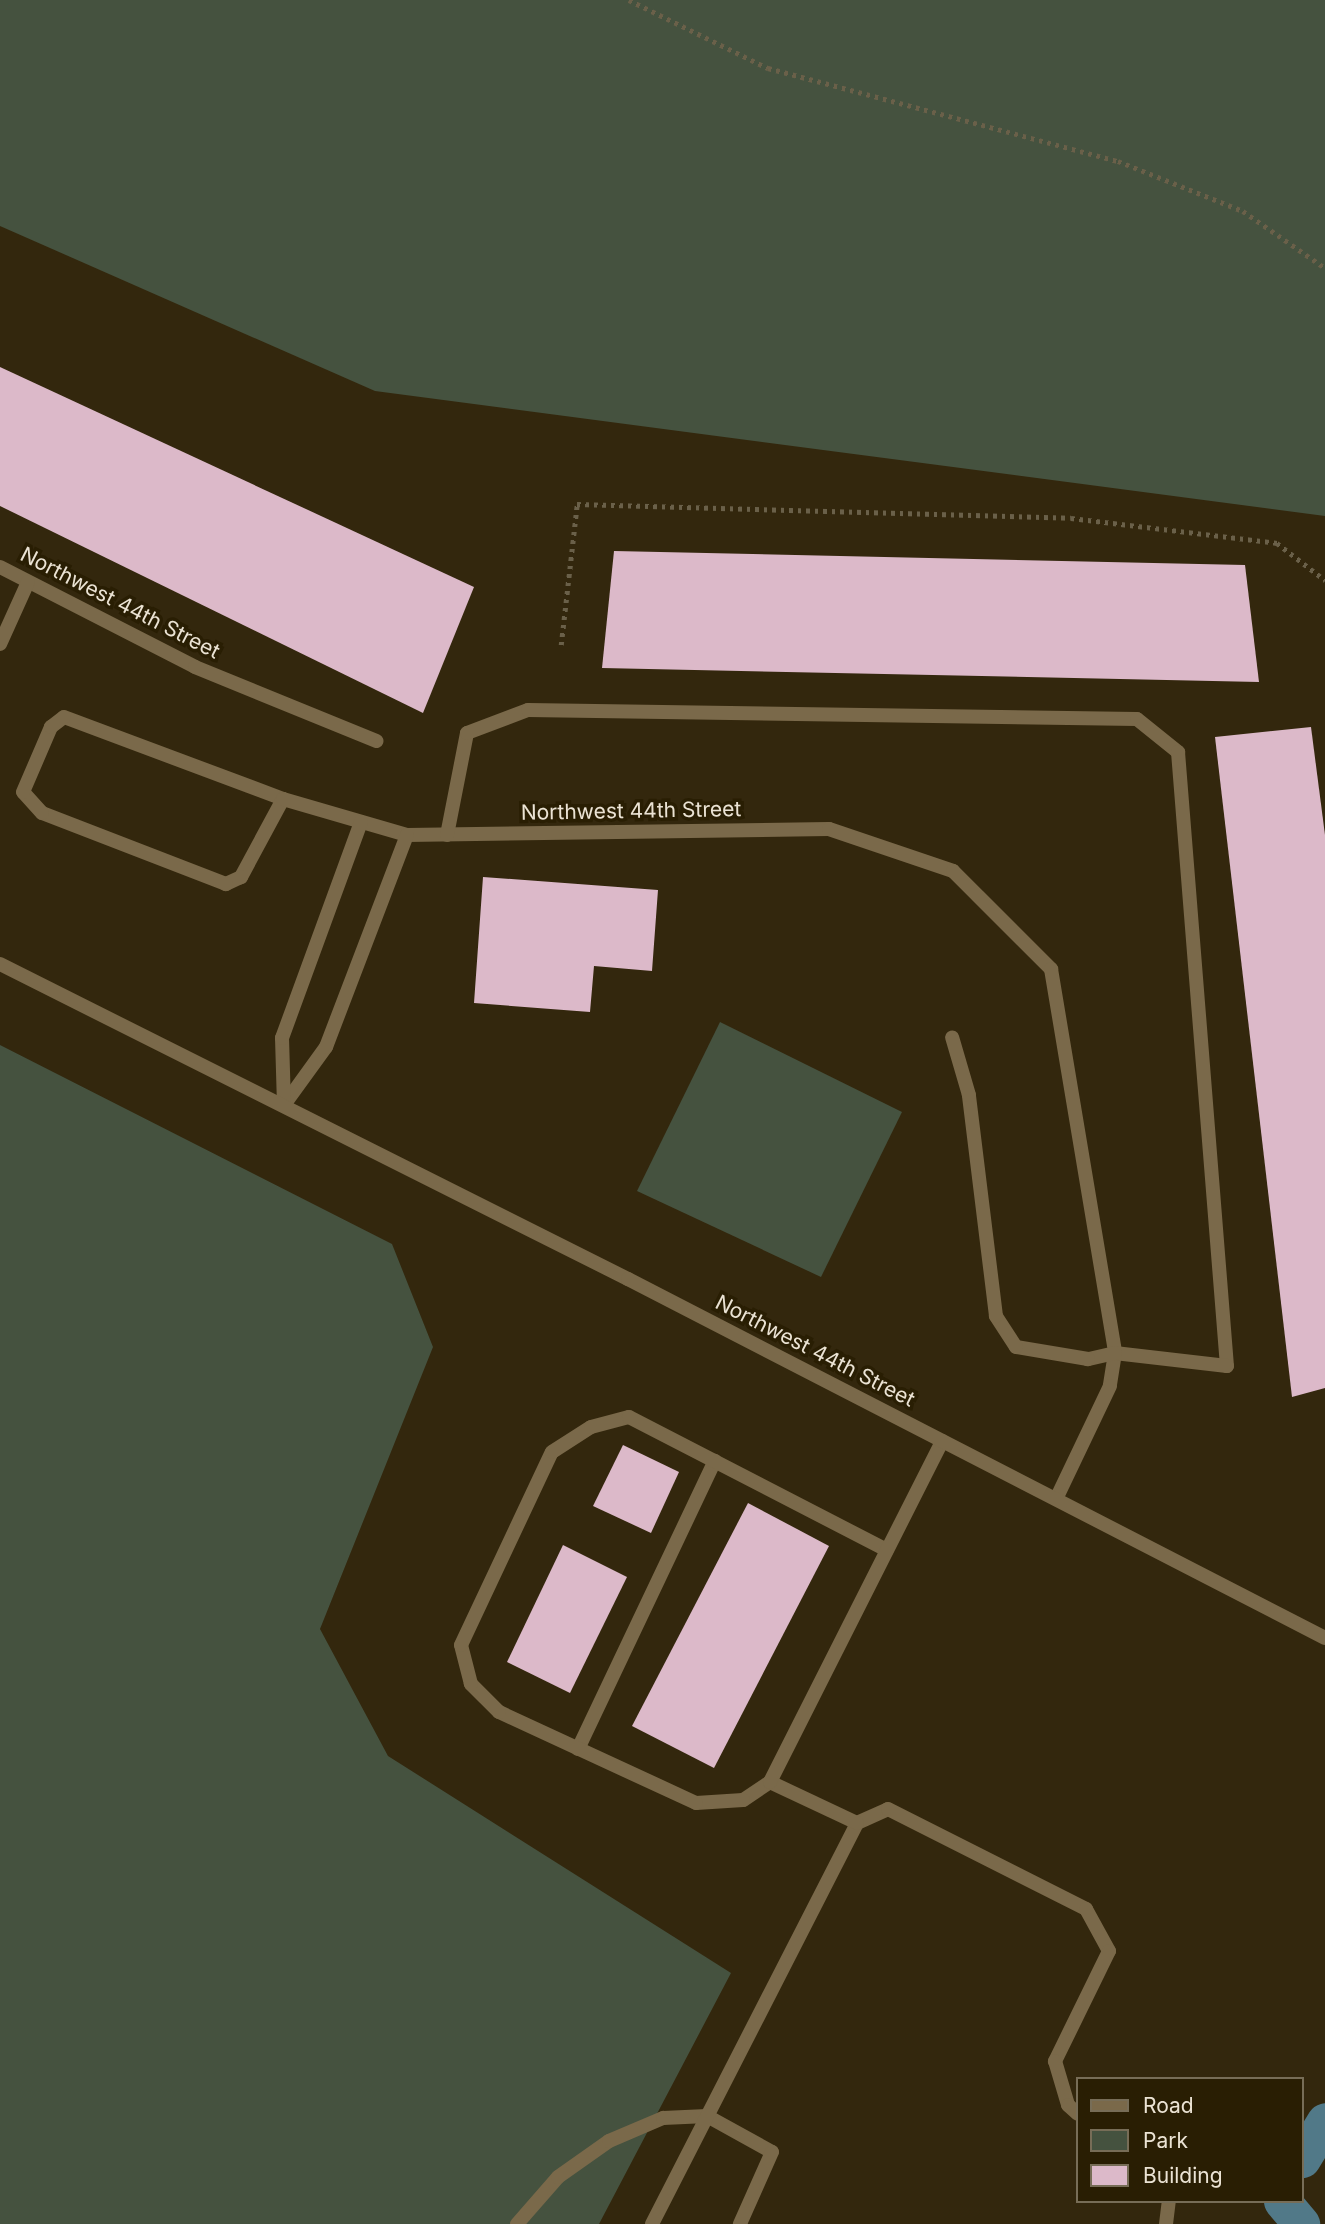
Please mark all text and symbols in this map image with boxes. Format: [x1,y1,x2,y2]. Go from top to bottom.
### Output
street label: Northwest 44th Street [16,542,224,664]
street label: Northwest 44th Street [521,796,741,826]
street label: Northwest 44th Street [711,1290,919,1412]
legend [1076,2077,1304,2203]
text: Road [1143,2093,1194,2118]
text: Park [1143,2128,1188,2153]
text: Building [1143,2163,1223,2188]

